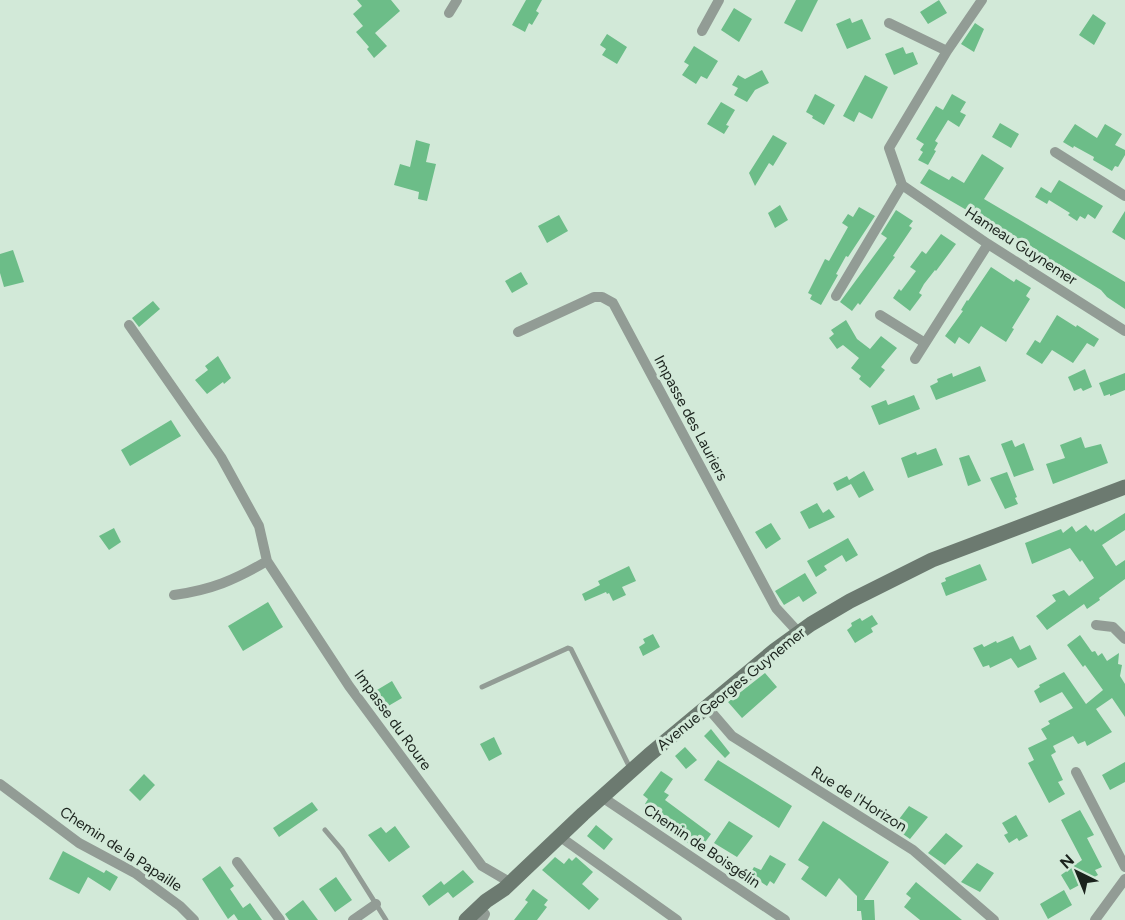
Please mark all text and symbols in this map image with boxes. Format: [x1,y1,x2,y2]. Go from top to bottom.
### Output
street label: Hameau Guynemer [962,203,1080,289]
street label: Impasse des Lauriers [650,352,732,484]
street label: Avenue Georges Guynemer [653,624,809,754]
street label: Impasse du Roure [351,666,435,774]
street label: Rue de l'Horizon [808,762,910,836]
street label: Chemin de Boisgélin [640,800,764,892]
street label: Chemin de la Papaille [57,803,185,895]
north arrow [1047,842,1107,902]
text: N [1056,850,1078,873]

